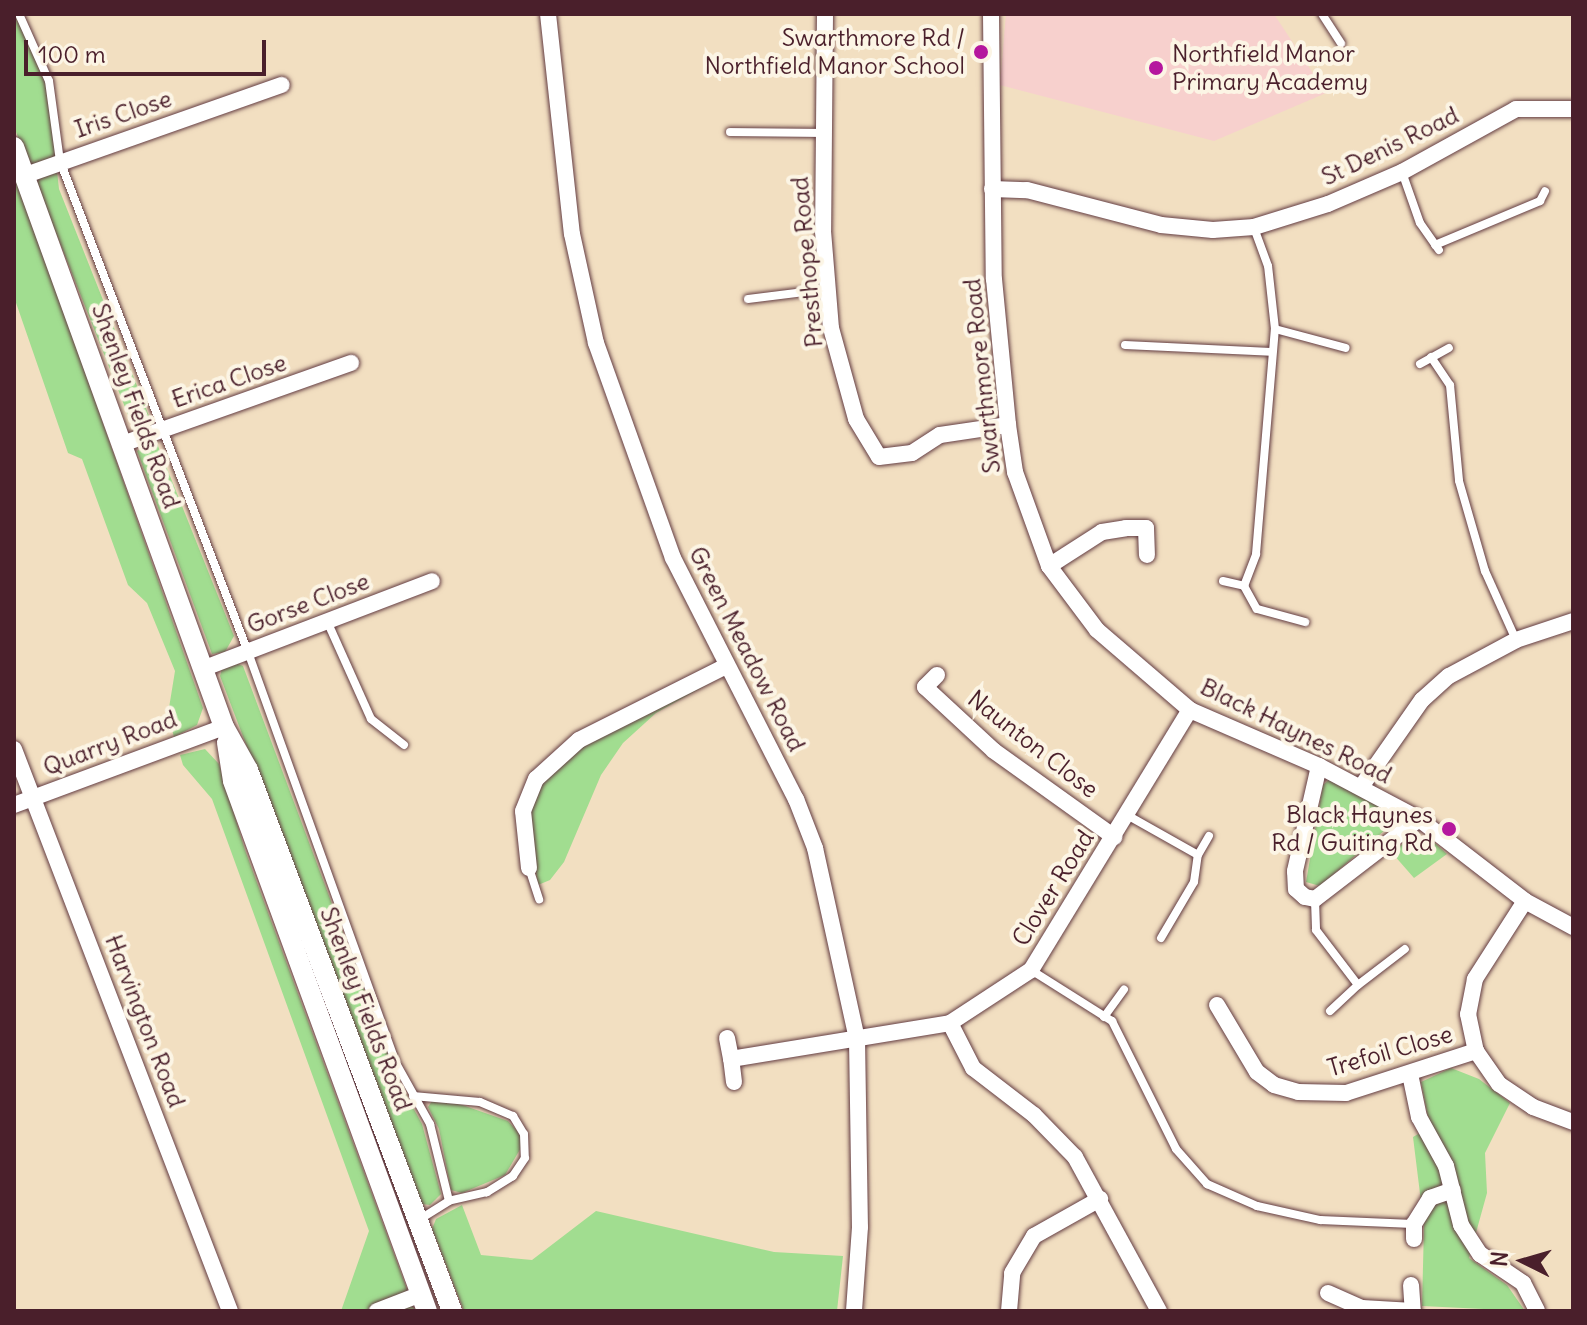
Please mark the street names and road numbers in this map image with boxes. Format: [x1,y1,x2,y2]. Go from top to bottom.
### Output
street label: Iris Close [71,84,175,144]
street label: St Denis Road [1317,100,1463,192]
street label: Presthope Road [785,175,829,349]
street label: Swarthmore Road [957,277,1007,475]
street label: Shenley Fields Road [86,300,186,512]
street label: Erica Close [168,348,290,414]
street label: Green Meadow Road [683,542,811,756]
street label: Gorse Close [243,566,373,640]
street label: Black Haynes Road [1196,672,1396,790]
street label: Naunton Close [962,684,1104,804]
street label: Quarry Road [39,704,181,782]
street label: Clover Road [1006,825,1100,951]
street label: Shenley Fields Road [314,903,418,1115]
street label: Harvington Road [99,931,191,1111]
street label: Trefoil Close [1324,1019,1456,1083]

